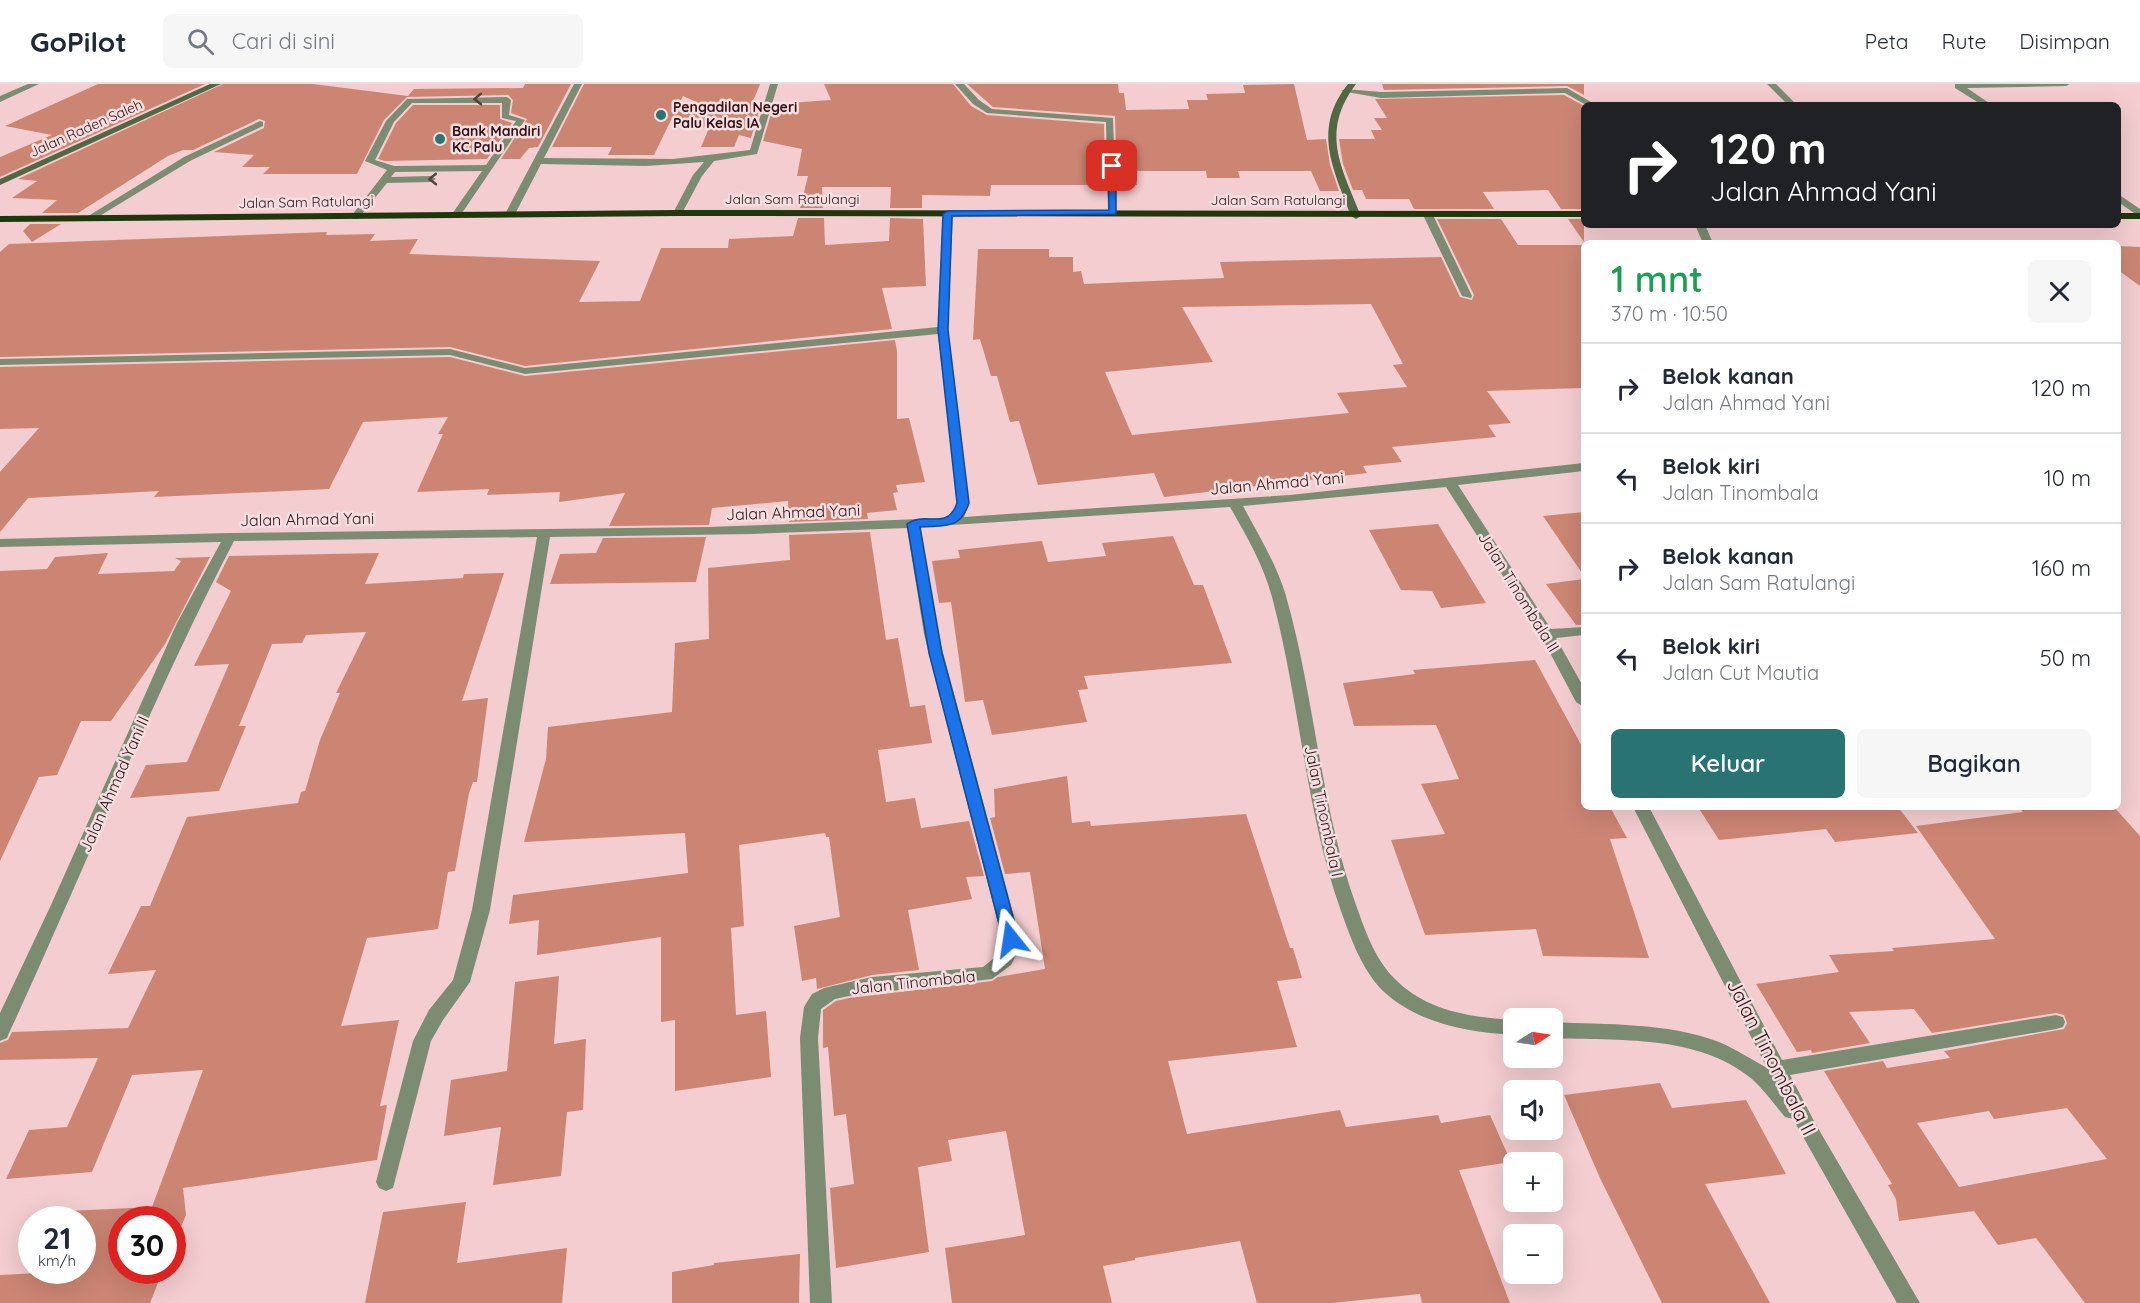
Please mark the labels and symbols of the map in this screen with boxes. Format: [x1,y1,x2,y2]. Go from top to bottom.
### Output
one-way arrow [473,93,482,106]
street label: Jalan Raden Saleh [27,95,145,161]
place label: Pengadilan Negeri Palu Kelas IA [673,98,797,132]
marker: Pengadilan Negeri Palu Kelas IA [654,108,668,122]
place label: Bank Mandiri KC Palu [452,122,540,156]
marker: Bank Mandiri KC Palu [433,132,447,146]
pin [1086,140,1137,191]
one-way arrow [429,173,438,185]
street label: Jalan Sam Ratulangi [724,190,860,208]
street label: Jalan Sam Ratulangi [1210,191,1346,209]
street label: Jalan Sam Ratulangi [238,192,374,212]
street label: Jalan Ahmad Yani [1209,467,1345,499]
street label: Jalan Ahmad Yani [725,500,861,524]
street label: Jalan Ahmad Yani [240,508,374,530]
street label: Jalan Tinombala II [1474,528,1564,656]
street label: Jalan Ahmad Yani II [75,713,153,855]
street label: Jalan Tinombala I [1300,744,1348,878]
position arrow [979,907,1043,971]
street label: Jalan Tinombala [850,966,976,998]
street label: Jalan Tinombala II [1722,975,1822,1139]
north arrow [1503,1008,1563,1068]
speed limit sign: 30 [108,1206,186,1284]

